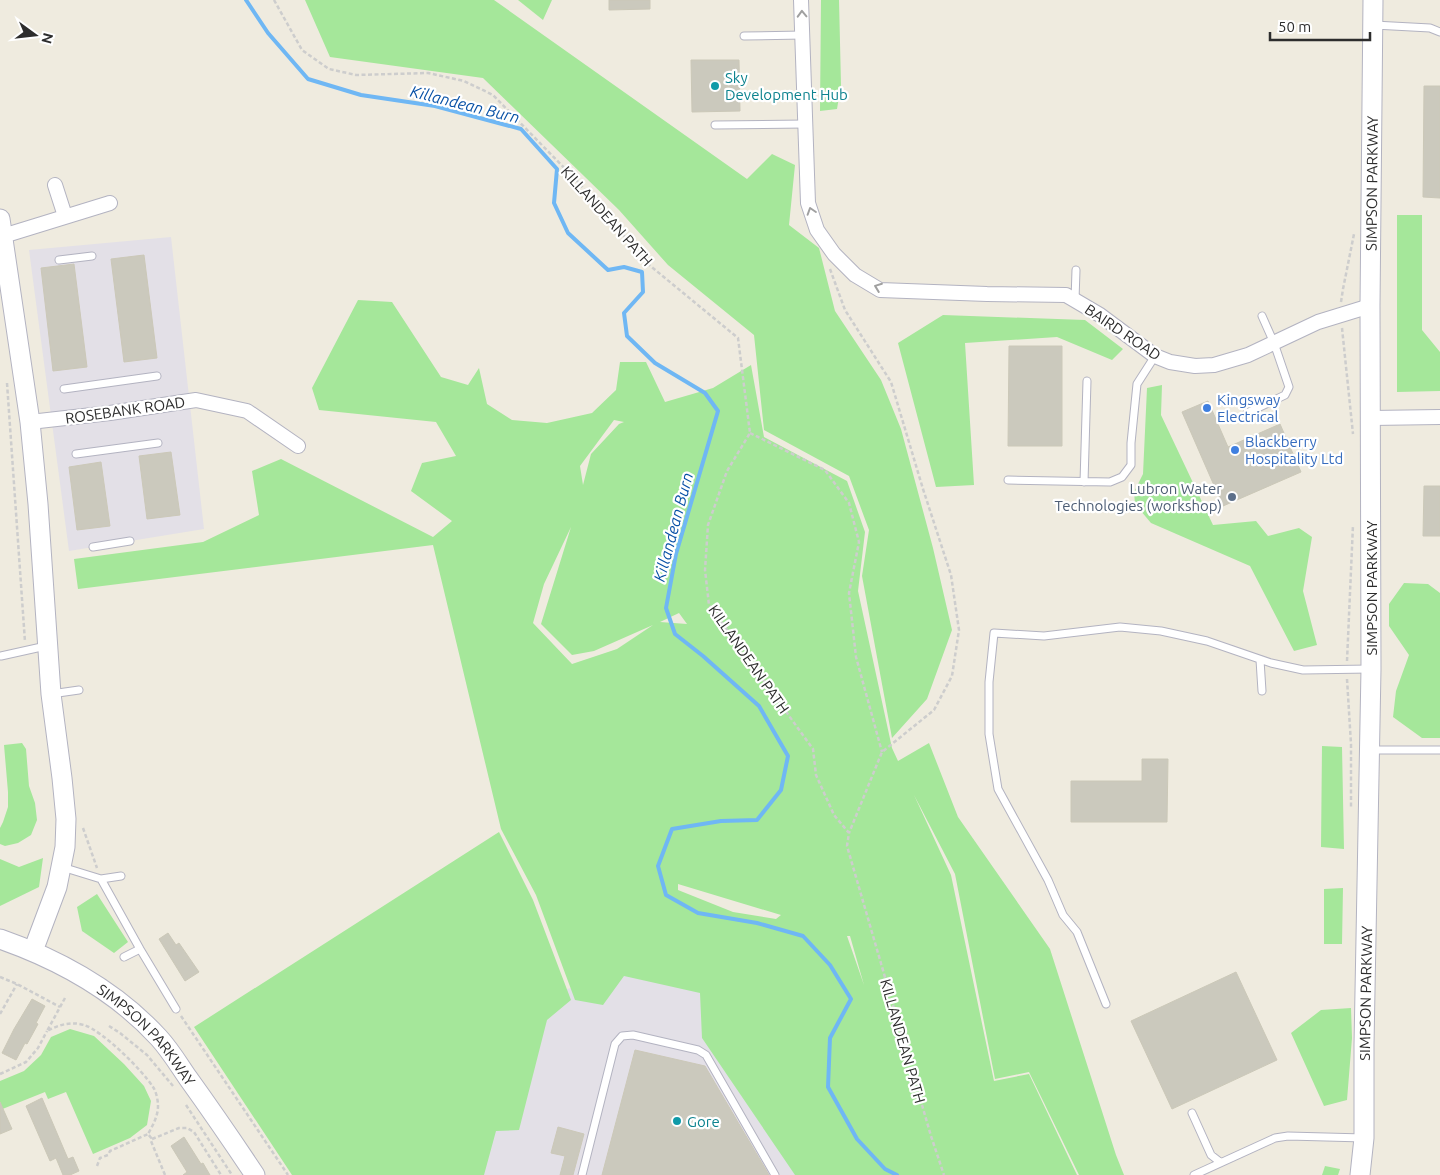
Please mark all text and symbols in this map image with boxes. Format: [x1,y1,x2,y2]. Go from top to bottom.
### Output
north arrow [10,10,60,60]
one-way arrow [797,10,807,18]
scale bar [1270,10,1370,42]
text: 50 m [1278,18,1311,35]
text: N [38,31,57,45]
place label: Sky Development Hub [725,69,848,103]
marker: Sky Development Hub [709,80,721,92]
water label: Killandean Burn [408,82,522,126]
street label: SIMPSON PARKWAY [1362,115,1380,251]
street label: KILLANDEAN PATH [558,163,656,269]
one-way arrow [807,207,817,216]
one-way arrow [874,283,883,293]
street label: BAIRD ROAD [1082,300,1164,364]
place label: Kingsway Electrical [1217,391,1280,425]
street label: ROSEBANK ROAD [64,393,186,427]
marker: Kingsway Electrical [1201,402,1213,414]
place label: Blackberry Hospitality Ltd [1245,433,1343,467]
marker: Blackberry Hospitality Ltd [1229,444,1241,456]
water label: Killandean Burn [650,471,696,583]
place label: Lubron Water Technologies (workshop) [1055,480,1222,514]
marker: Lubron Water Technologies (workshop) [1226,491,1238,503]
street label: SIMPSON PARKWAY [1363,520,1380,656]
street label: KILLANDEAN PATH [705,602,793,716]
street label: SIMPSON PARKWAY [1355,925,1375,1061]
street label: KILLANDEAN PATH [877,977,929,1105]
street label: SIMPSON PARKWAY [94,980,199,1089]
place label: Gore [687,1113,720,1130]
marker: Gore [671,1115,683,1127]

